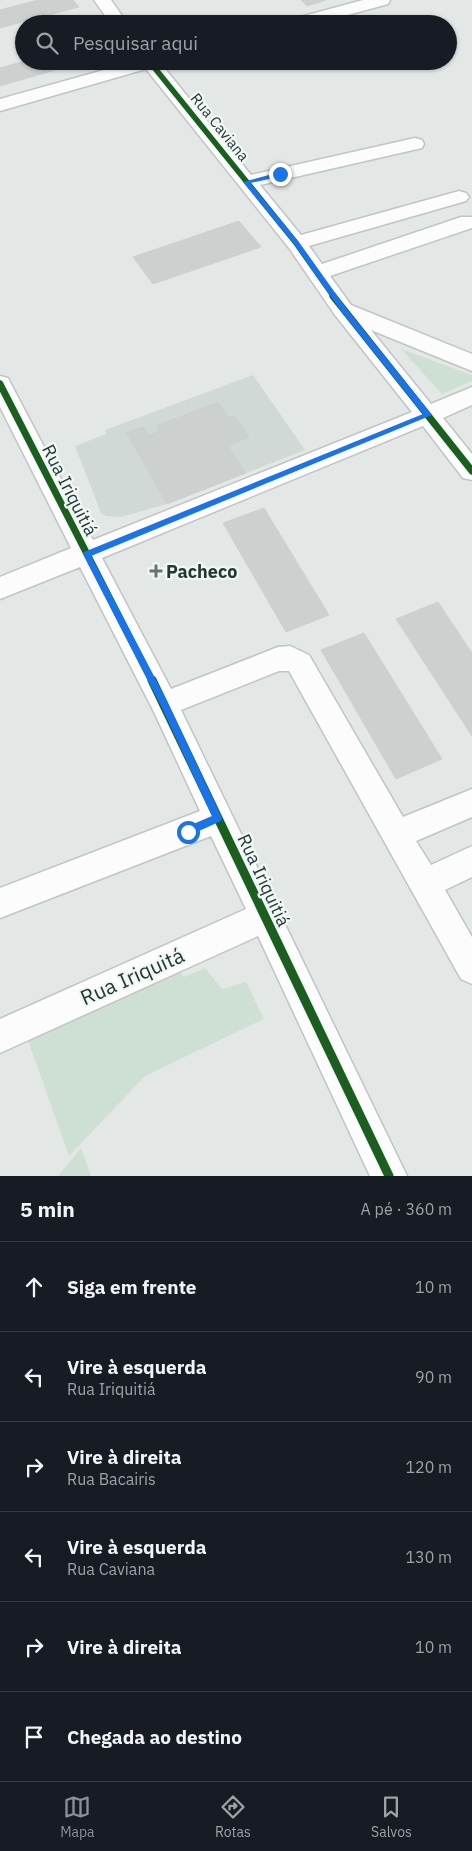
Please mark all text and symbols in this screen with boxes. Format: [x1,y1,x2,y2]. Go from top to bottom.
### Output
search box [15,15,457,70]
icon: search [33,29,61,57]
text: Pesquisar aqui [73,31,198,55]
street label: Rua Caviana [187,89,253,165]
route end [269,163,292,186]
street label: Rua Iriquitiá [37,440,103,540]
place label: Pacheco [166,560,237,583]
marker: Pacheco [150,565,162,577]
route start [177,821,200,844]
street label: Rua Iriquitiá [233,830,296,930]
street label: Rua Iriquitá [76,941,188,1011]
text: 5 min [20,1195,75,1223]
text: A pé · 360 m [361,1199,452,1219]
icon: ahead [20,1273,48,1301]
text: Siga em frente [67,1275,197,1299]
text: 10 m [415,1277,452,1297]
text: Vire à esquerda [67,1355,207,1379]
icon: left [20,1363,48,1391]
text: 90 m [415,1367,452,1387]
text: Rua Iriquitiá [67,1379,155,1399]
text: Vire à direita [67,1445,182,1469]
icon: right [20,1453,48,1481]
text: 120 m [405,1457,452,1477]
text: Rua Bacairis [67,1469,156,1489]
text: Vire à esquerda [67,1535,207,1559]
icon: left [20,1543,48,1571]
text: 130 m [405,1547,452,1567]
text: Rua Caviana [67,1559,155,1579]
icon: right [20,1633,48,1661]
text: Vire à direita [67,1635,182,1659]
text: 10 m [415,1637,452,1657]
icon: arrive [20,1723,48,1751]
text: Chegada ao destino [67,1725,242,1749]
tab: Mapa [60,1793,95,1841]
tab: Rotas [215,1793,251,1841]
tab: Salvos [371,1793,412,1841]

